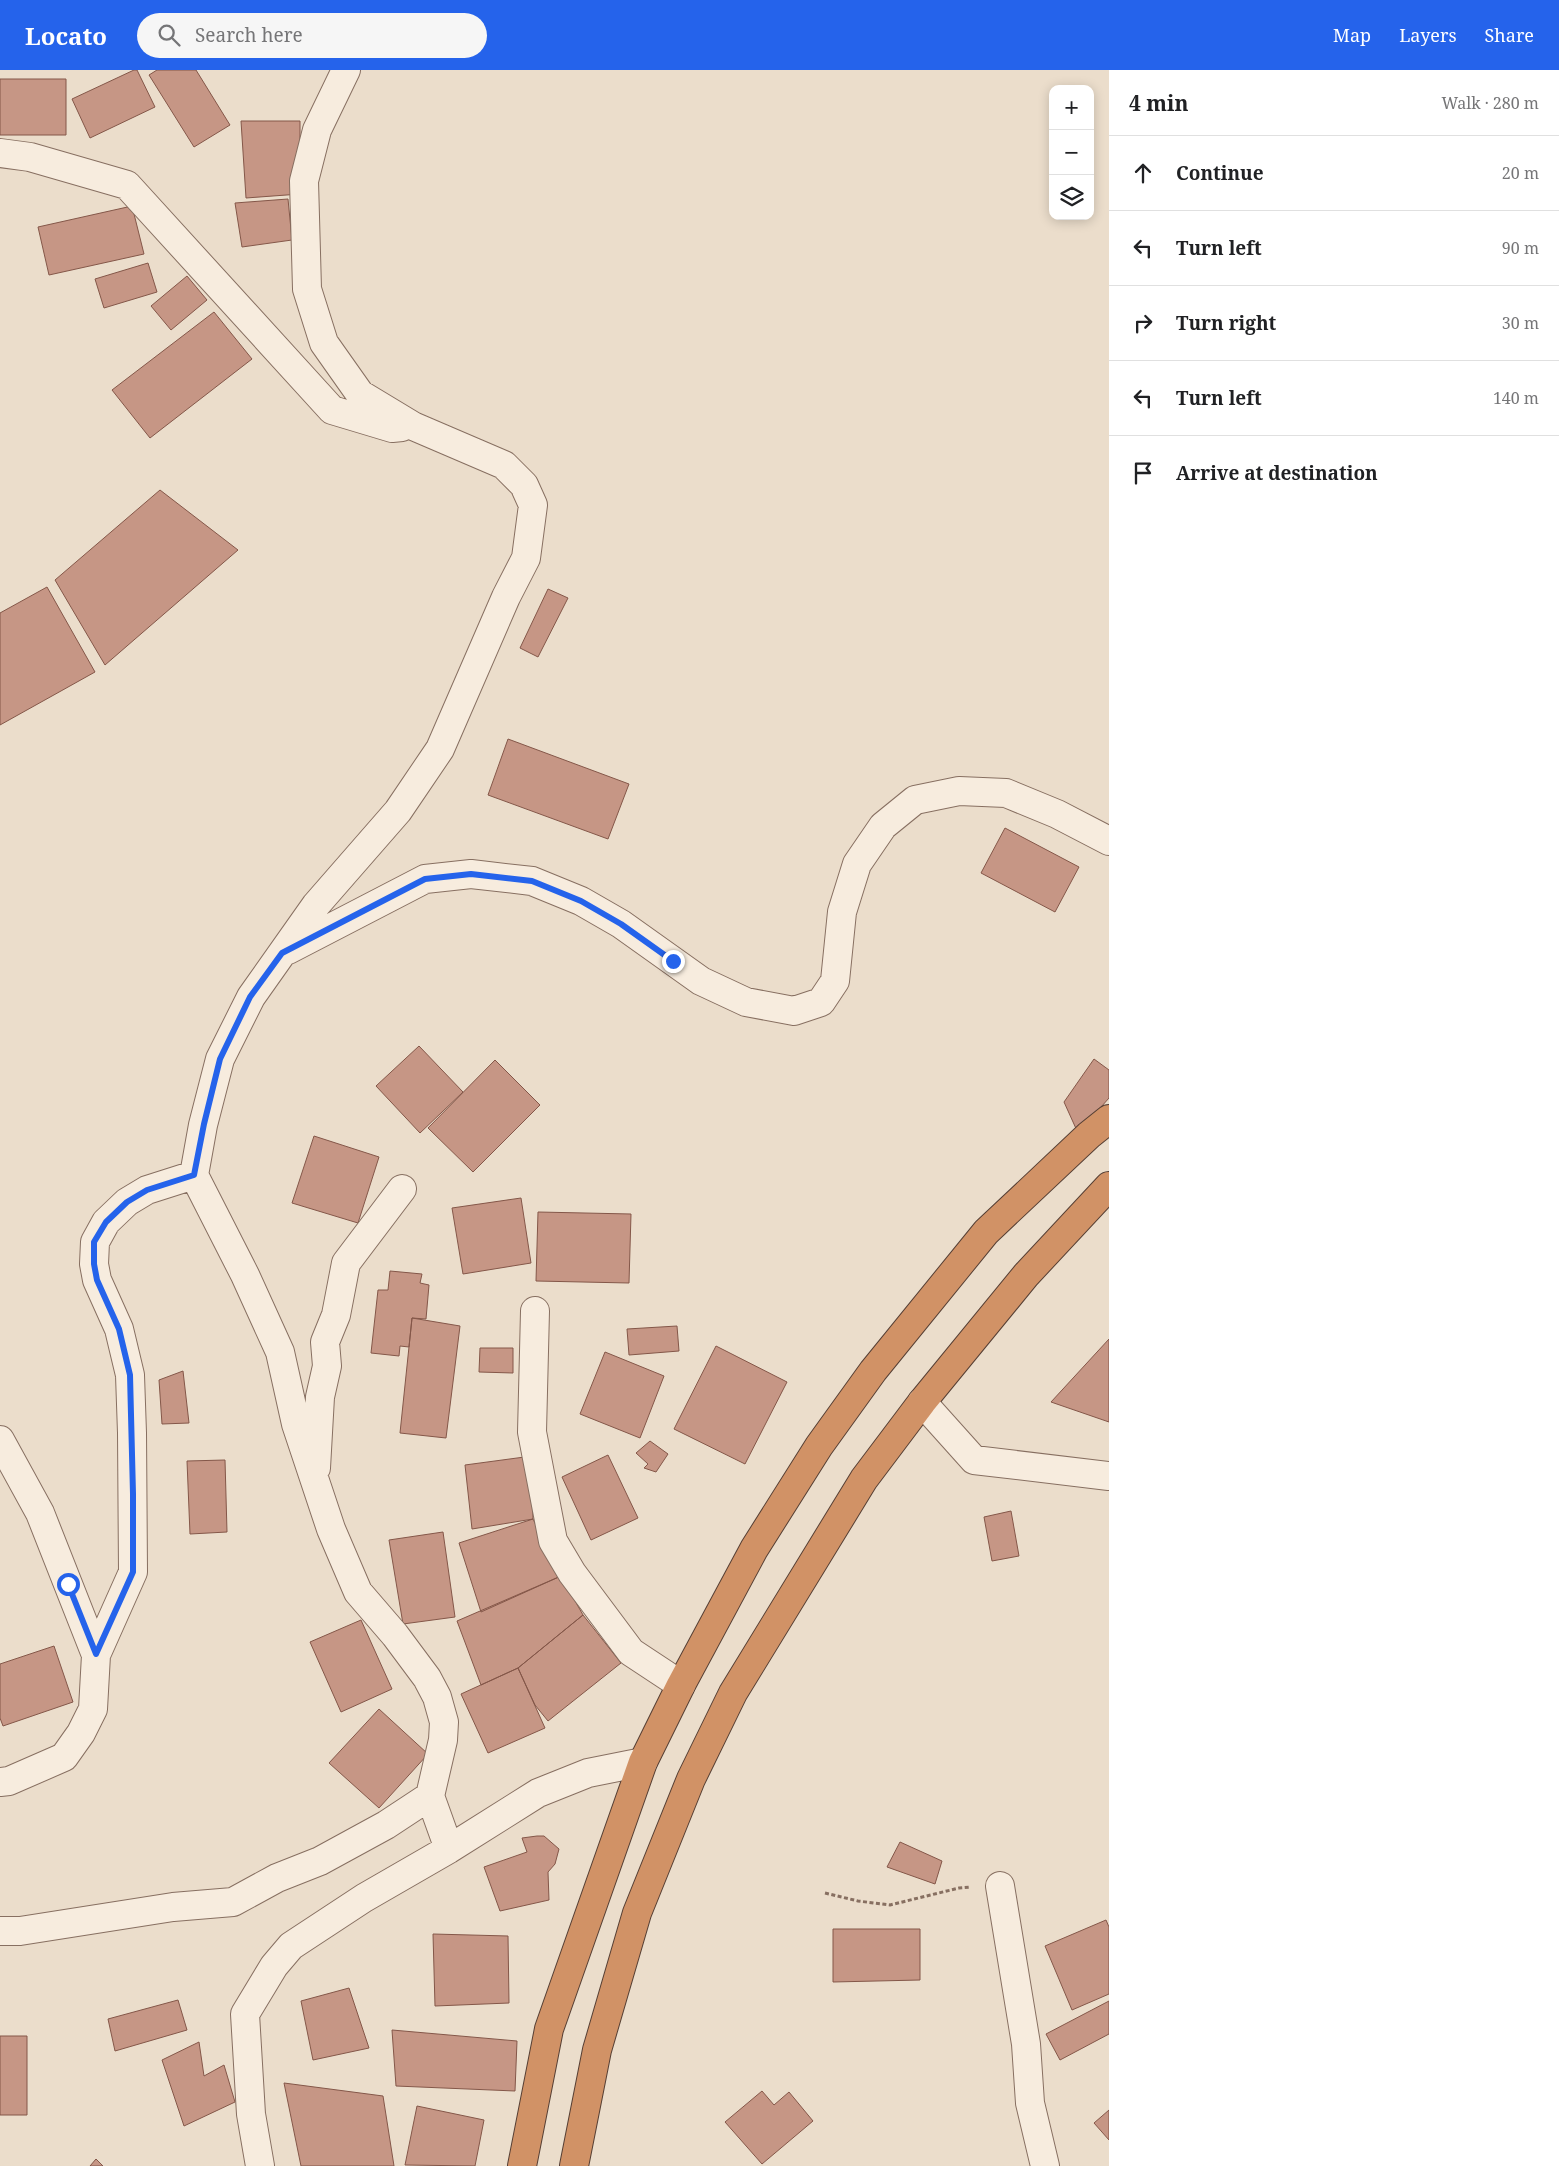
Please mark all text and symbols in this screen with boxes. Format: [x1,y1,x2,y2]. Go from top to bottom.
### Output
search box [137,13,487,58]
text: Locato [25,19,107,52]
icon: search [155,21,183,49]
text: Search here [195,22,303,48]
text: Map [1333,23,1371,47]
text: Layers [1399,23,1457,47]
text: Share [1485,23,1534,47]
map controls [1049,85,1094,220]
button: + [1049,85,1094,130]
text: 4 min [1129,89,1188,117]
text: Walk · 280 m [1442,92,1539,114]
button: − [1049,130,1094,175]
icon: ahead [1129,159,1157,187]
text: Continue [1176,160,1264,186]
text: 20 m [1502,162,1539,184]
button: layers [1049,175,1094,220]
icon: left [1129,234,1157,262]
text: Turn left [1176,235,1262,261]
text: 90 m [1502,237,1539,259]
icon: right [1129,309,1157,337]
text: Turn right [1176,310,1276,336]
text: 30 m [1502,312,1539,334]
icon: left [1129,384,1157,412]
text: Turn left [1176,385,1262,411]
text: 140 m [1493,387,1539,409]
icon: arrive [1129,459,1157,487]
text: Arrive at destination [1176,460,1378,486]
route end [662,950,685,973]
route start [57,1573,80,1596]

